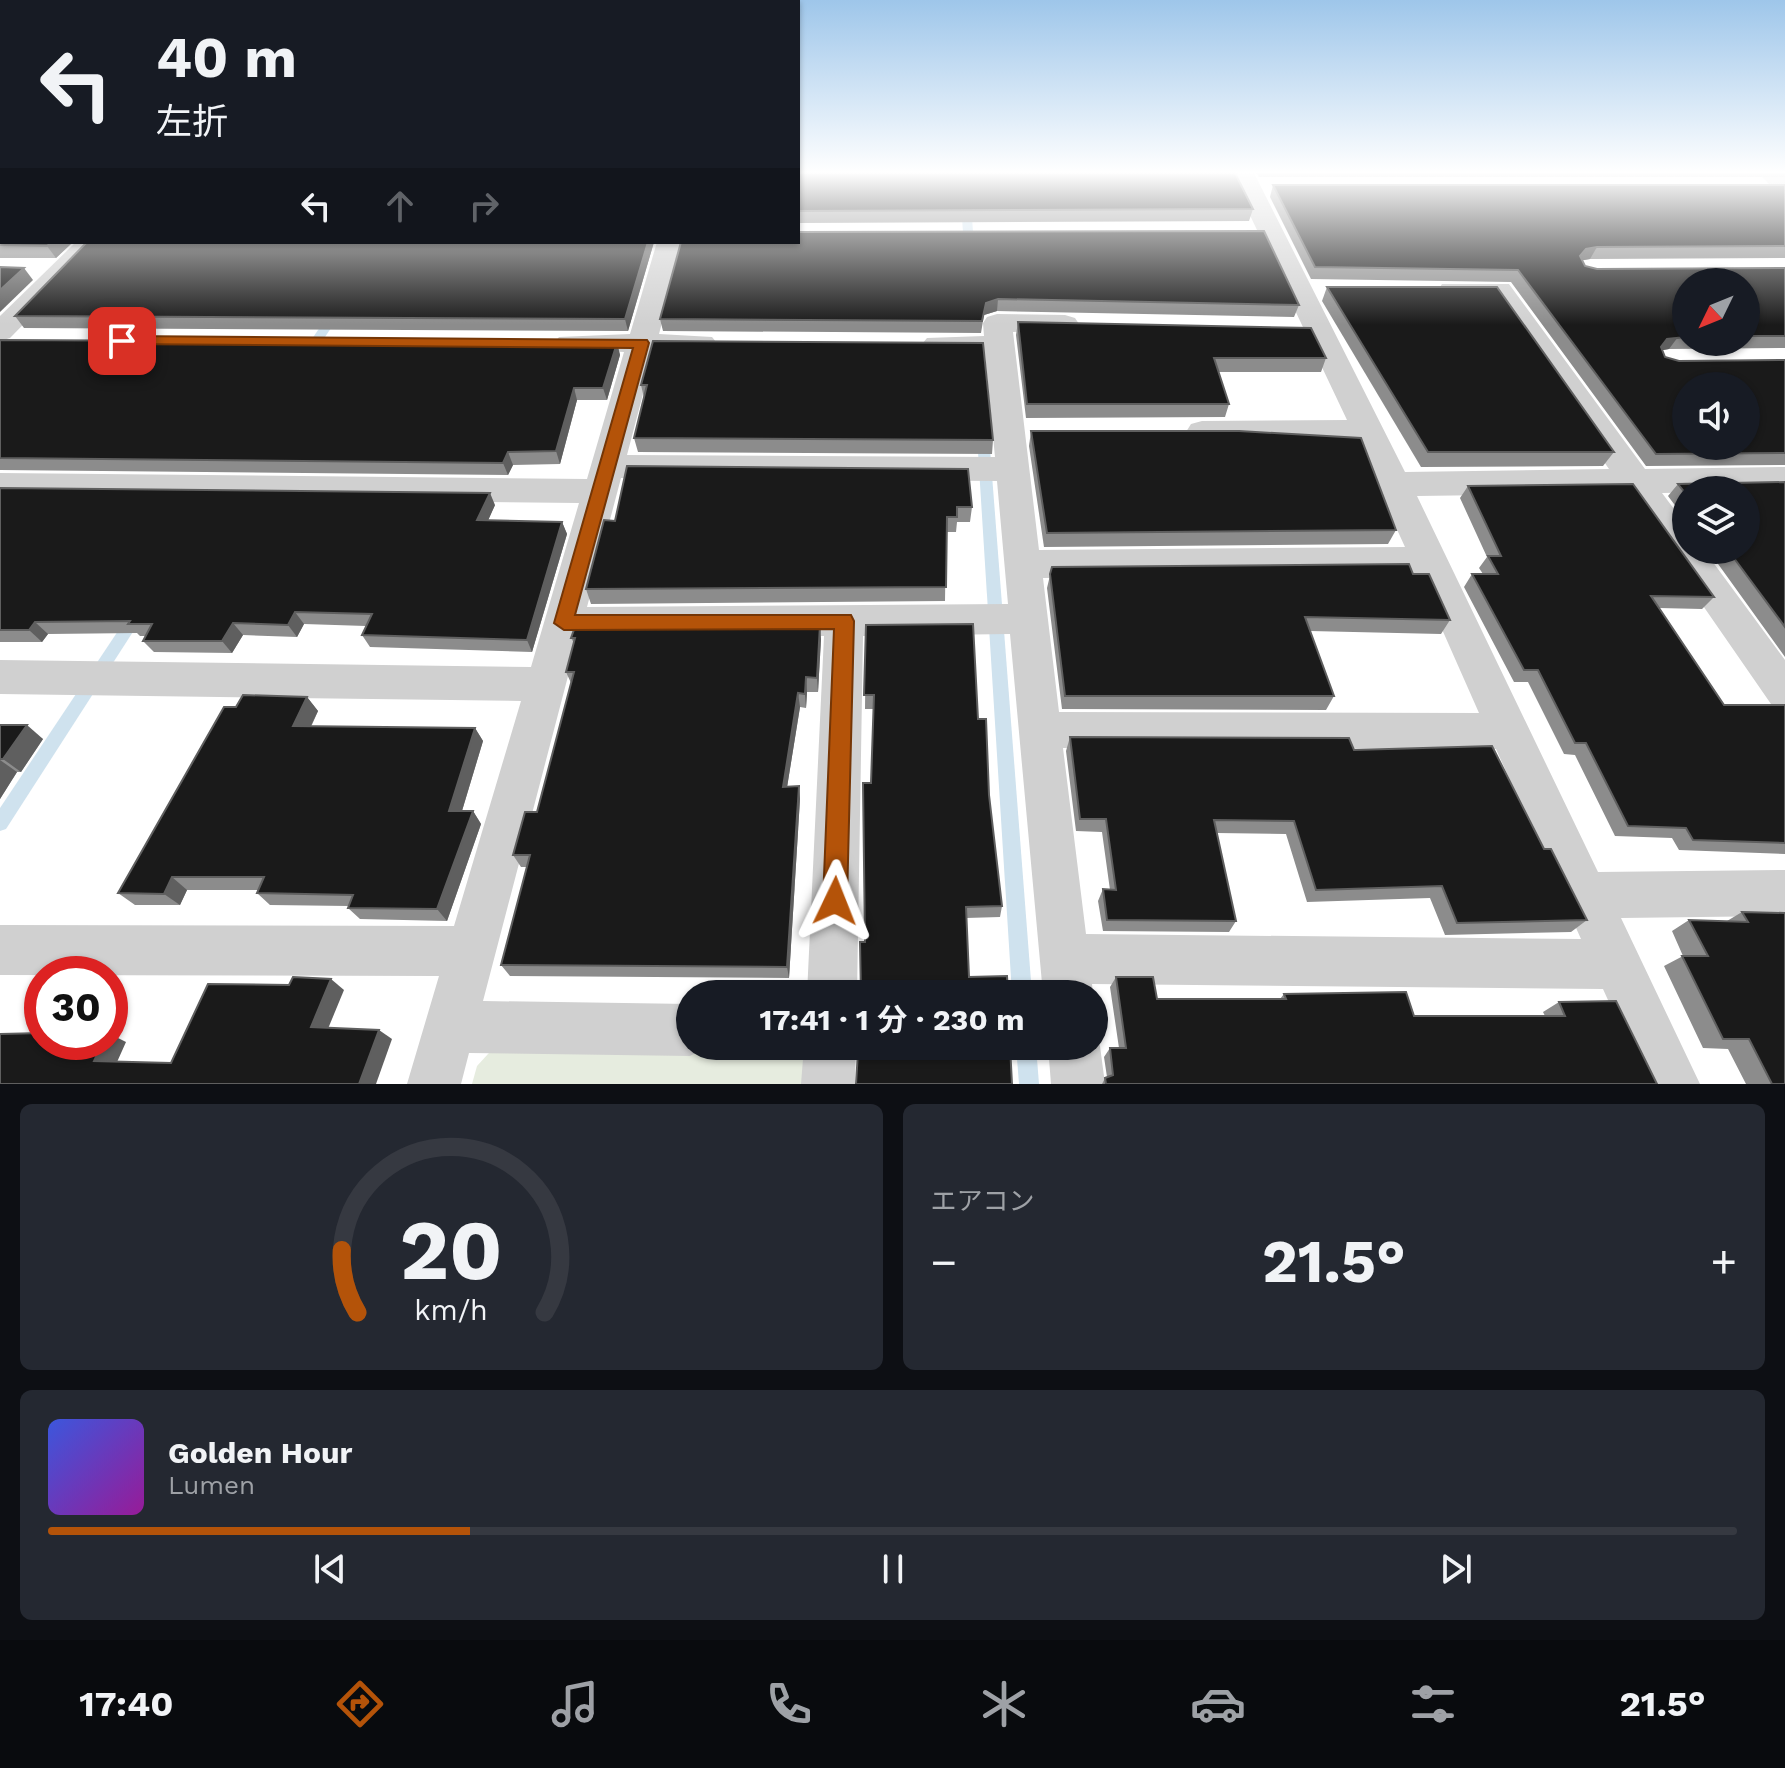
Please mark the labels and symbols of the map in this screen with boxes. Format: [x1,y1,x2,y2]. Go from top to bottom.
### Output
north arrow [1672,268,1760,356]
pin [88,307,156,375]
position arrow [793,859,877,943]
speed limit sign: 30 [24,956,128,1060]

